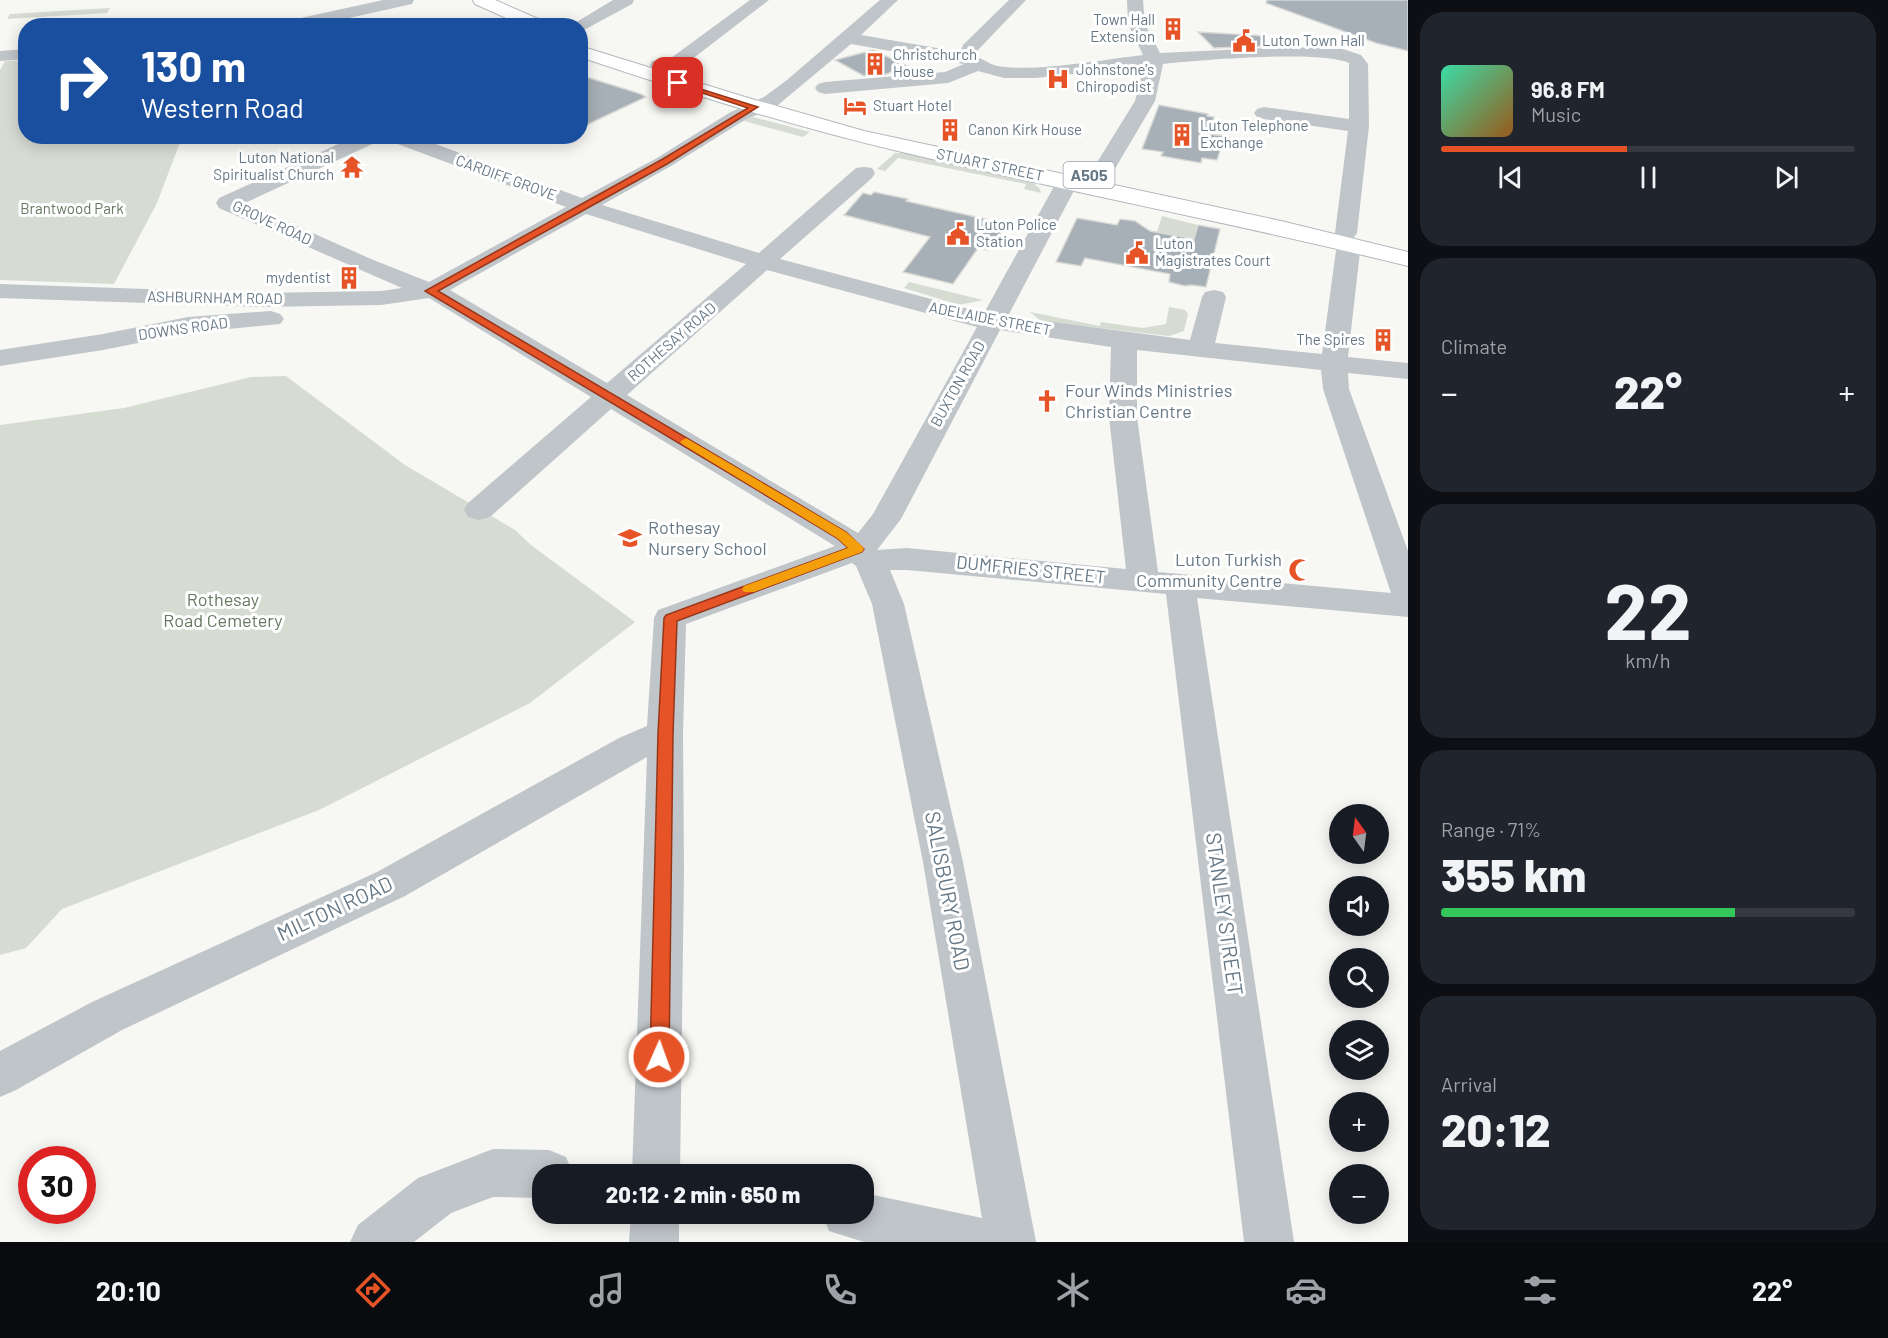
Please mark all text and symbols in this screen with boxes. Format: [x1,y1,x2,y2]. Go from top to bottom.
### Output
place label: Town Hall Extension [1090,10,1155,45]
building icon: Town Hall Extension [1160,16,1186,42]
public building icon: Luton Town Hall [1231,28,1257,54]
place label: Luton Town Hall [1262,31,1365,49]
text: 130 m [141,40,246,90]
icon: right [42,42,120,120]
place label: Christchurch House [893,45,977,80]
building icon: Christchurch House [862,51,888,77]
pin [652,57,703,108]
place label: Johnstone's Chiropodist [1076,60,1154,95]
icon: arrive [661,66,694,99]
hospital icon: Johnstone's Chiropodist [1045,66,1071,92]
text: 96.8 FM [1531,76,1605,102]
text: Western Road [141,91,304,123]
hotel icon: Stuart Hotel [842,93,868,119]
place label: Stuart Hotel [873,96,952,114]
text: Music [1531,102,1581,126]
place label: Luton Telephone Exchange [1200,116,1308,151]
building icon: Canon Kirk House [937,117,963,143]
place label: Canon Kirk House [968,120,1082,138]
building icon: Luton Telephone Exchange [1169,122,1195,148]
street label: STUART STREET [935,144,1046,184]
place label: Luton National Spiritualist Church [213,148,334,183]
street label: CARDIFF GROVE [454,150,559,204]
temple icon: Luton National Spiritualist Church [339,154,365,180]
icon: previous [1494,161,1527,194]
icon: pause [1632,161,1665,194]
icon: next [1770,161,1803,194]
road number: A505 [1064,162,1114,188]
street label: GROVE ROAD [230,196,315,248]
park label: Brantwood Park [20,199,124,217]
place label: Luton Police Station [976,215,1057,250]
public building icon: Luton Police Station [945,221,971,247]
place label: Luton Magistrates Court [1155,234,1271,269]
public building icon: Luton Magistrates Court [1124,240,1150,266]
building icon: mydentist [336,265,362,291]
place label: mydentist [266,268,331,286]
street label: ASHBURNHAM ROAD [147,287,283,307]
street label: ADELAIDE STREET [928,297,1053,339]
street label: ROTHESAY ROAD [624,298,719,384]
street label: DOWNS ROAD [137,313,229,343]
building icon: The Spires [1370,327,1396,353]
place label: The Spires [1296,330,1365,348]
text: Climate [1441,334,1507,358]
street label: BUXTON ROAD [926,338,988,429]
text: 22° [1614,364,1682,418]
text: − [1441,372,1458,412]
text: + [1838,372,1855,412]
place label: Four Winds Ministries Christian Centre [1065,379,1232,422]
church icon: Four Winds Ministries Christian Centre [1034,388,1060,414]
place label: Rothesay Nursery School [648,516,767,559]
school or university icon: Rothesay Nursery School [617,525,643,551]
place label: Luton Turkish Community Centre [1136,548,1282,591]
street label: DUMFRIES STREET [955,550,1107,588]
mosque icon: Luton Turkish Community Centre [1287,557,1313,583]
text: 22 [1604,562,1692,656]
park label: Rothesay Road Cemetery [163,588,283,631]
text: km/h [1625,648,1671,672]
north arrow [1329,804,1389,864]
map controls [1329,804,1389,1224]
street label: SALISBURY ROAD [921,809,976,972]
text: Range · 71% [1441,817,1541,841]
street label: STANLEY STREET [1202,831,1249,997]
text: 355 km [1441,847,1586,901]
street label: MILTON ROAD [273,870,396,945]
button: sound [1329,876,1389,936]
button: search [1329,948,1389,1008]
button: layers [1329,1020,1389,1080]
position arrow [627,1025,691,1089]
text: Arrival [1441,1072,1497,1096]
button: + [1329,1092,1389,1152]
text: 20:12 [1441,1102,1551,1156]
speed limit sign: 30 [18,1146,96,1224]
button: − [1329,1164,1389,1224]
text: 20:12 · 2 min · 650 m [606,1181,800,1207]
icon: directions [352,1269,394,1311]
icon: music [586,1269,628,1311]
icon: phone [819,1269,861,1311]
icon: climate [1052,1269,1094,1311]
icon: car [1285,1269,1327,1311]
icon: filters [1519,1269,1561,1311]
text: 20:10 [96,1274,161,1306]
text: 22° [1752,1274,1792,1306]

